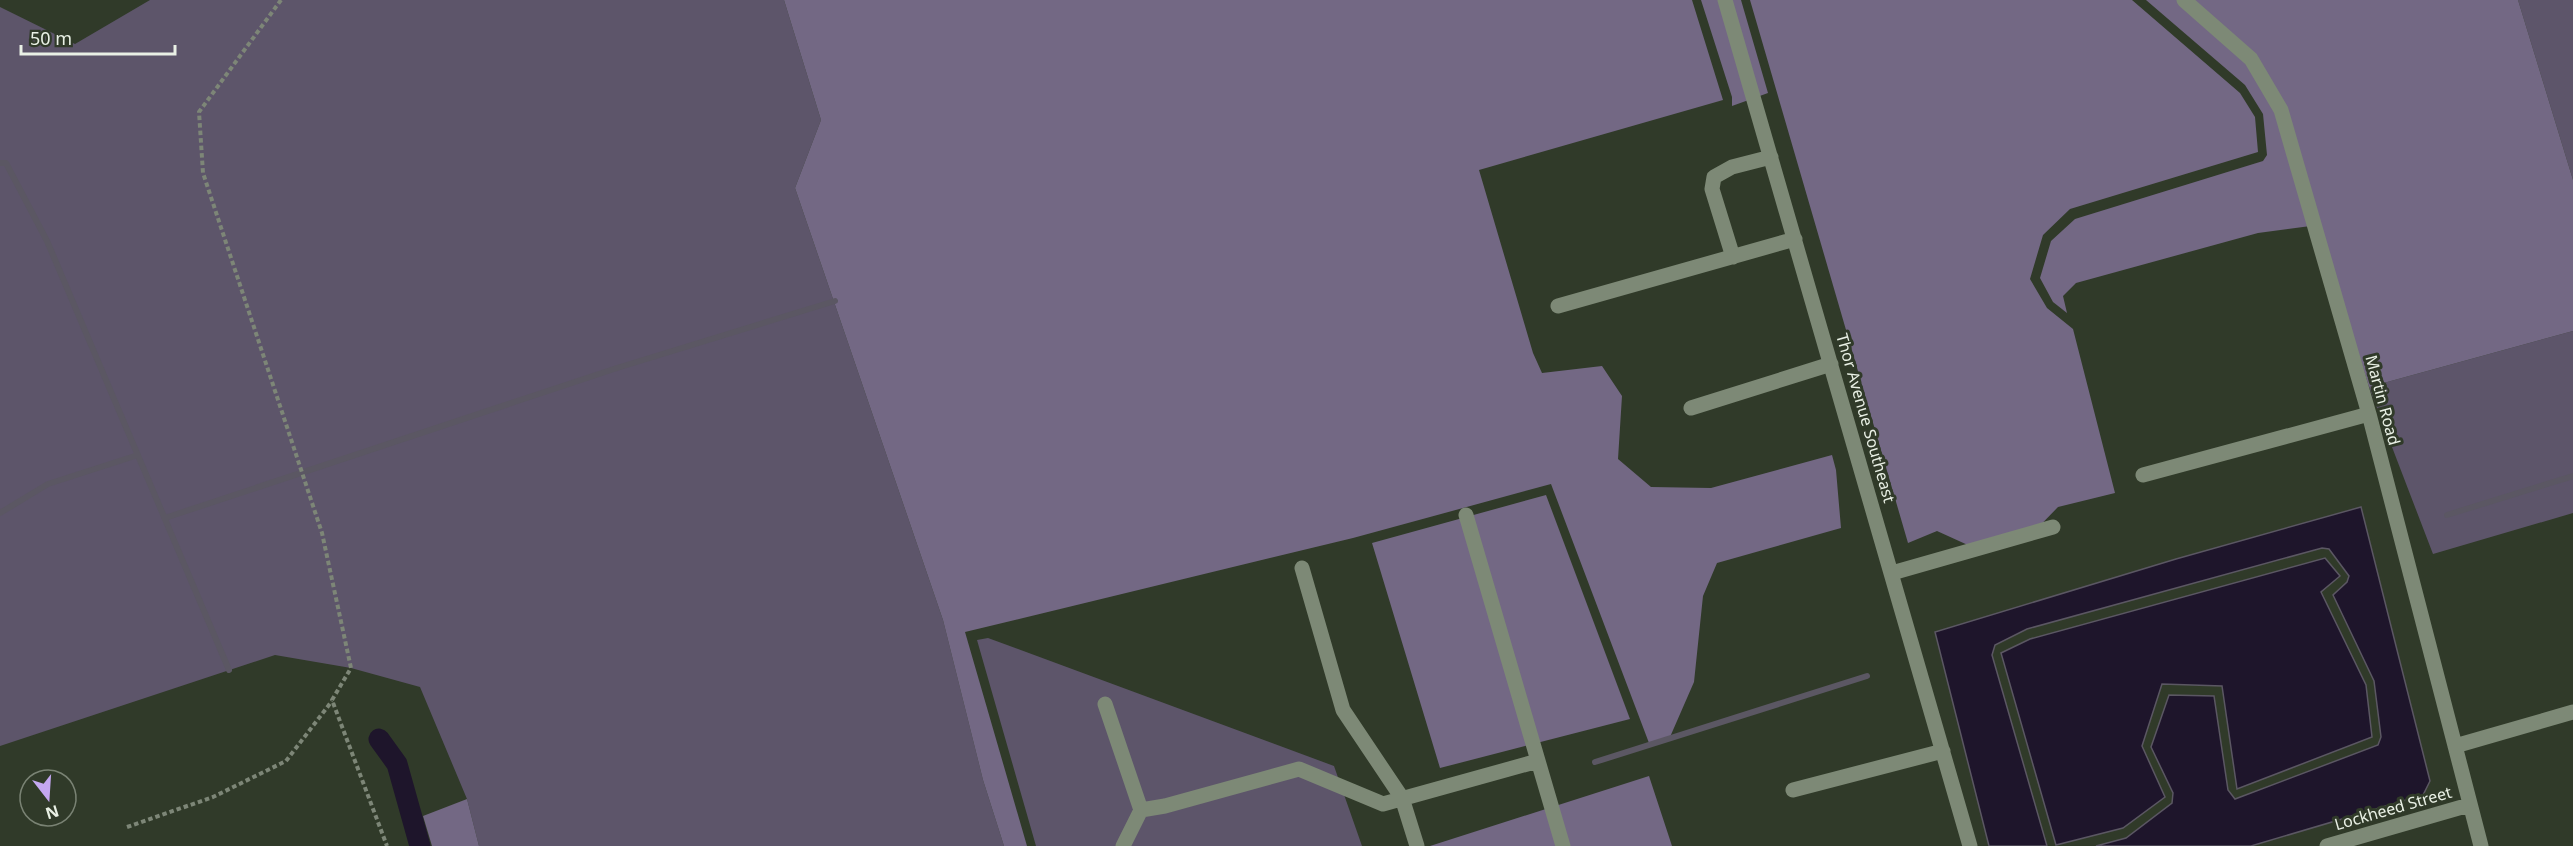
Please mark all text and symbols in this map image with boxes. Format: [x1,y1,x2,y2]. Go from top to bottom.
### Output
scale bar [21,18,176,56]
text: 50 m [30,26,72,50]
street label: Thor Avenue Southeast [1831,331,1901,505]
street label: Martin Road [2360,352,2406,448]
north arrow [18,768,78,828]
street label: Lockheed Street [2332,781,2454,835]
text: N [43,800,62,825]

